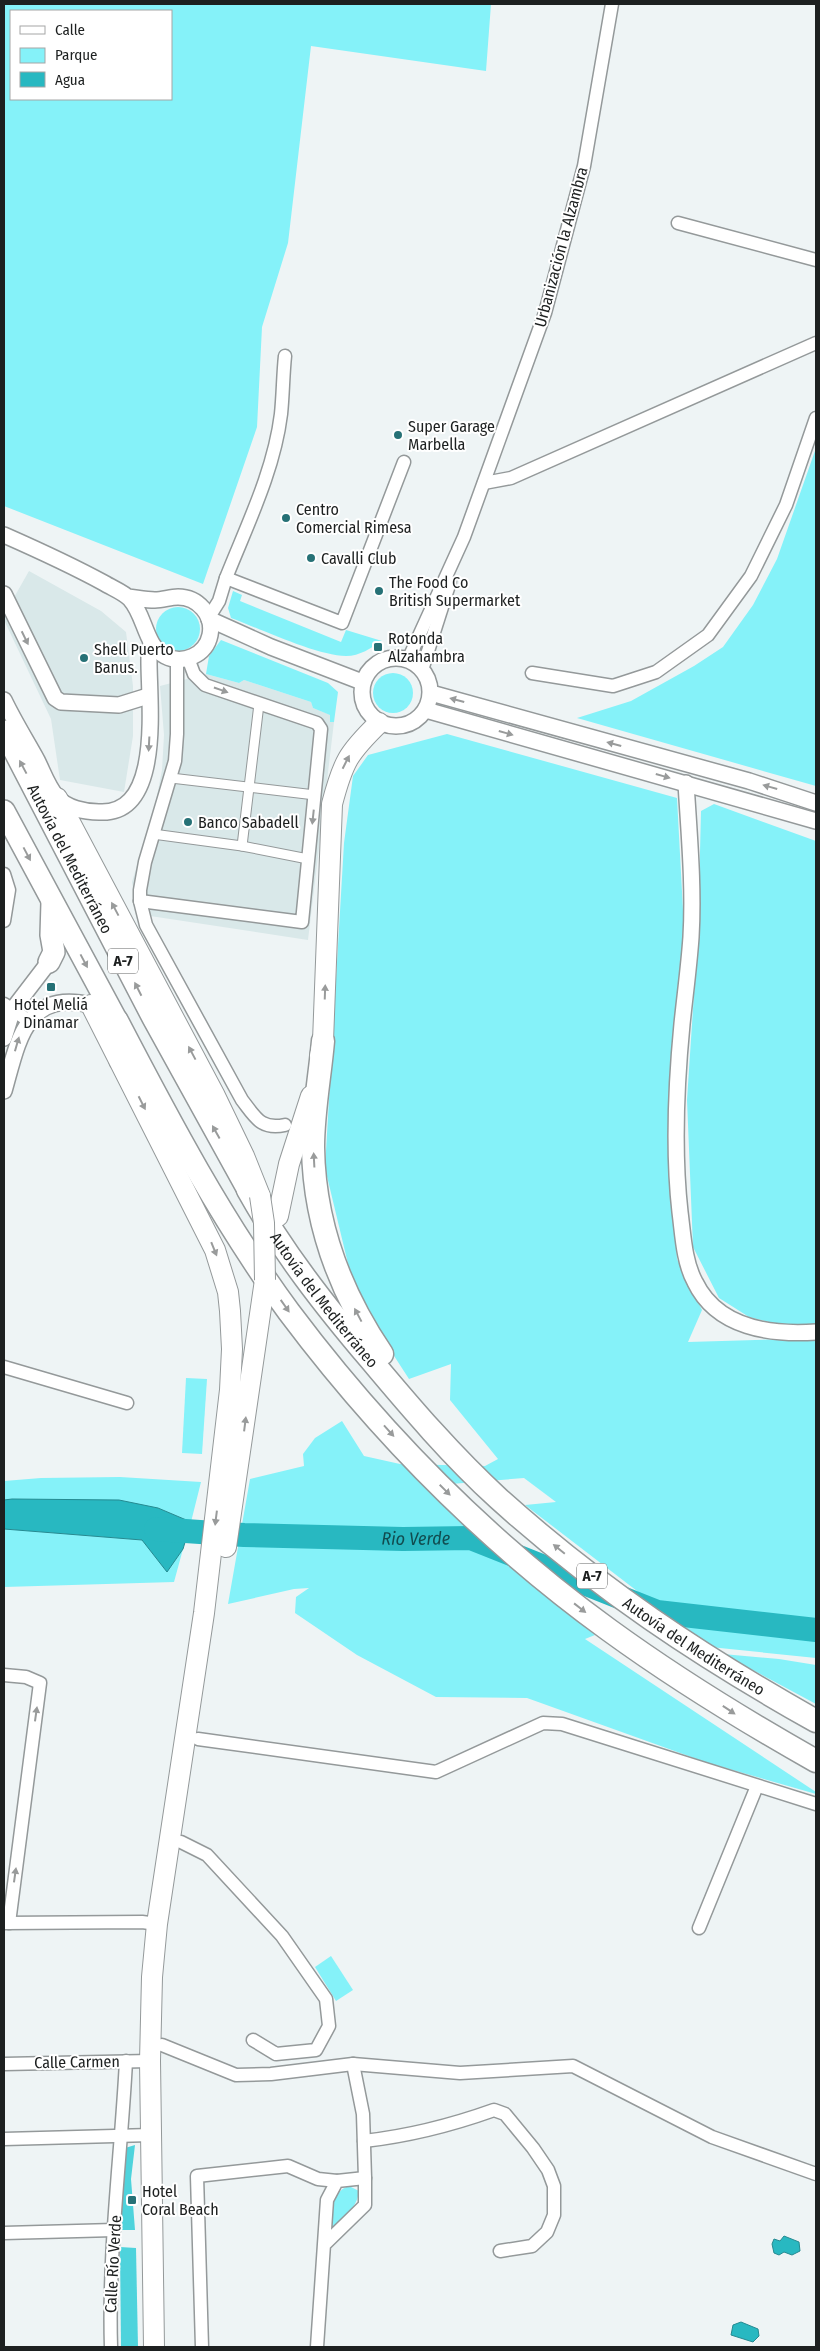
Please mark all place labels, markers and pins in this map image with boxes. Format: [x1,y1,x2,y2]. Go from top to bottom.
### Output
place label: Super Garage Marbella [408,417,495,454]
marker: Super Garage Marbella [392,429,404,441]
place label: Centro Comercial Rimesa [296,500,412,537]
marker: Centro Comercial Rimesa [280,512,292,524]
place label: Cavalli Club [321,549,396,568]
marker: Cavalli Club [305,552,317,564]
place label: The Food Co British Supermarket [389,573,521,610]
marker: The Food Co British Supermarket [373,585,385,597]
place label: Rotonda Alzahambra [388,629,465,666]
place label: Shell Puerto Banus. [94,640,174,677]
marker: Rotonda Alzahambra [372,641,384,653]
marker: Shell Puerto Banus. [78,652,90,664]
place label: Banco Sabadell [198,813,299,832]
marker: Banco Sabadell [182,816,194,828]
marker: Hotel Meliá Dinamar [45,981,57,993]
place label: Hotel Meliá Dinamar [14,995,88,1032]
place label: Hotel Coral Beach [142,2182,219,2219]
marker: Hotel Coral Beach [126,2194,138,2206]

